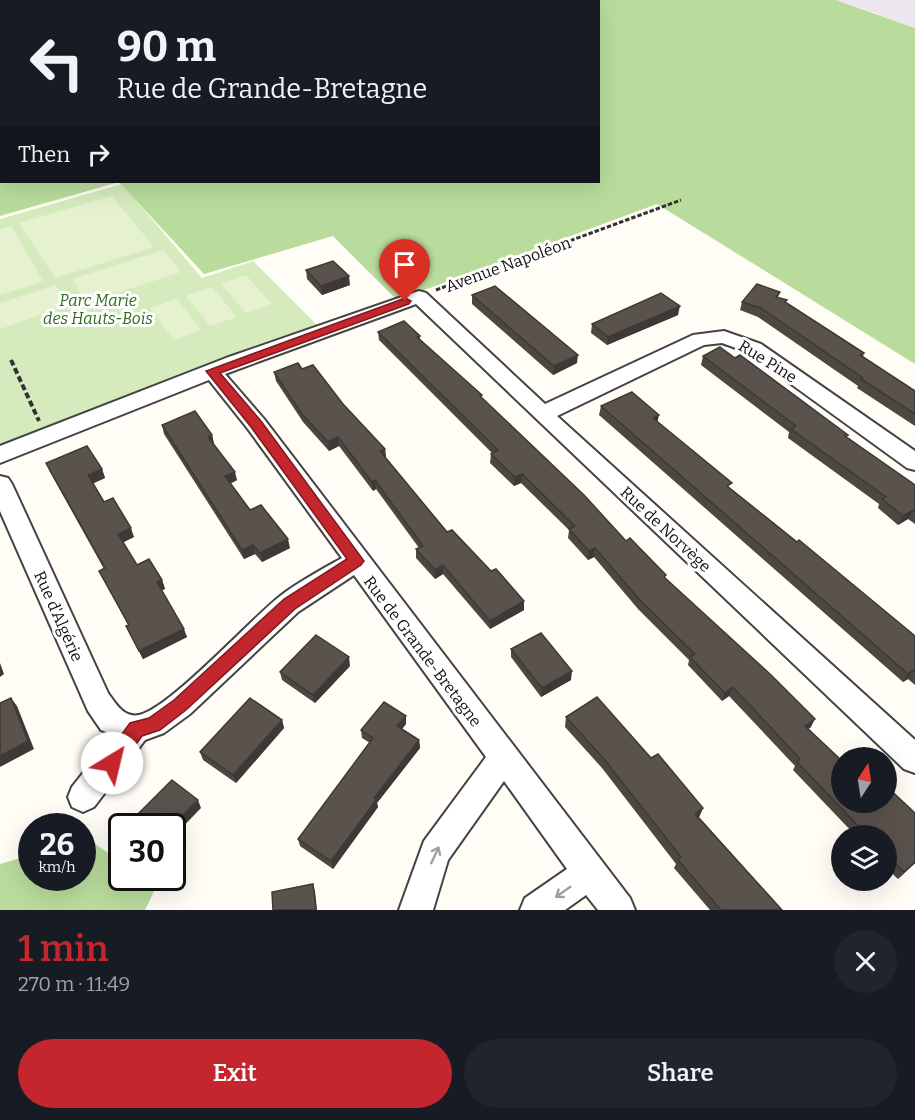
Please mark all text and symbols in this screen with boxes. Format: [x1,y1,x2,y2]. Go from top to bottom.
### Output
text: 90 m [117,22,216,72]
icon: left [18,24,96,102]
text: Rue de Grande-Bretagne [117,73,427,105]
icon: right [82,138,115,171]
text: Then [18,141,70,168]
street label: Avenue Napoléon [443,233,573,296]
pin [379,239,430,301]
icon: arrive [388,248,421,281]
park label: Parc Marie des Hauts-Bois [43,291,153,328]
street label: Rue Pine [735,336,800,387]
street label: Rue de Norvège [616,483,715,576]
street label: Rue d'Algérie [30,568,87,664]
street label: Rue de Grande-Bretagne [360,572,486,730]
position arrow [80,731,144,795]
north arrow [831,747,897,813]
map controls [831,747,897,891]
speed limit sign: 30 [108,813,186,891]
button: layers [831,825,897,891]
text: 26 [40,827,74,863]
one-way arrow [430,846,442,864]
text: km/h [38,858,76,876]
one-way arrow [555,886,571,898]
text: 1 min [18,927,109,971]
button: close [834,930,897,993]
text: 270 m · 11:49 [18,972,130,996]
button: Exit [18,1039,452,1108]
button: Share [464,1039,897,1108]

